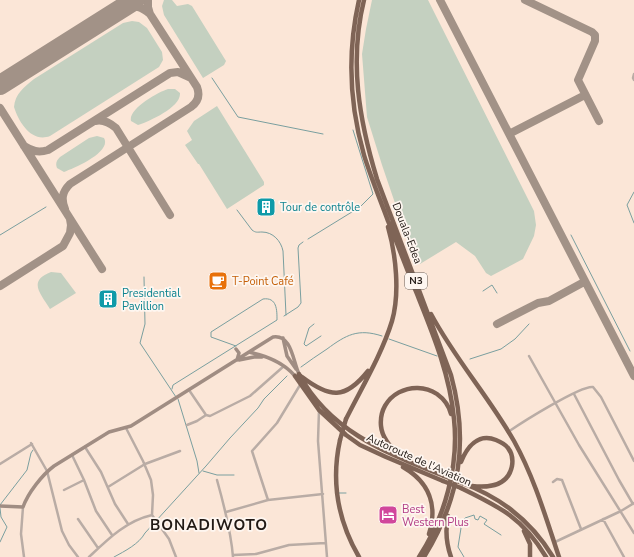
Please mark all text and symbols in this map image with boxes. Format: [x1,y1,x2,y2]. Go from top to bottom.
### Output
building icon: Tour de contrôle [255,196,277,218]
place label: Tour de contrôle [280,200,360,215]
street label: Douala-Edea [388,200,426,266]
cafe icon: T-Point Café [207,270,229,292]
road number: N3 [405,273,427,289]
place label: T-Point Café [232,274,294,289]
place label: Presidential Pavillion [122,286,181,314]
building icon: Presidential Pavillion [97,288,119,310]
street label: Autoroute de l'Aviation [364,430,474,490]
place label: Best Western Plus [402,502,469,530]
hotel icon: Best Western Plus [377,504,399,526]
district label: BONADIWOTO [150,515,268,535]

